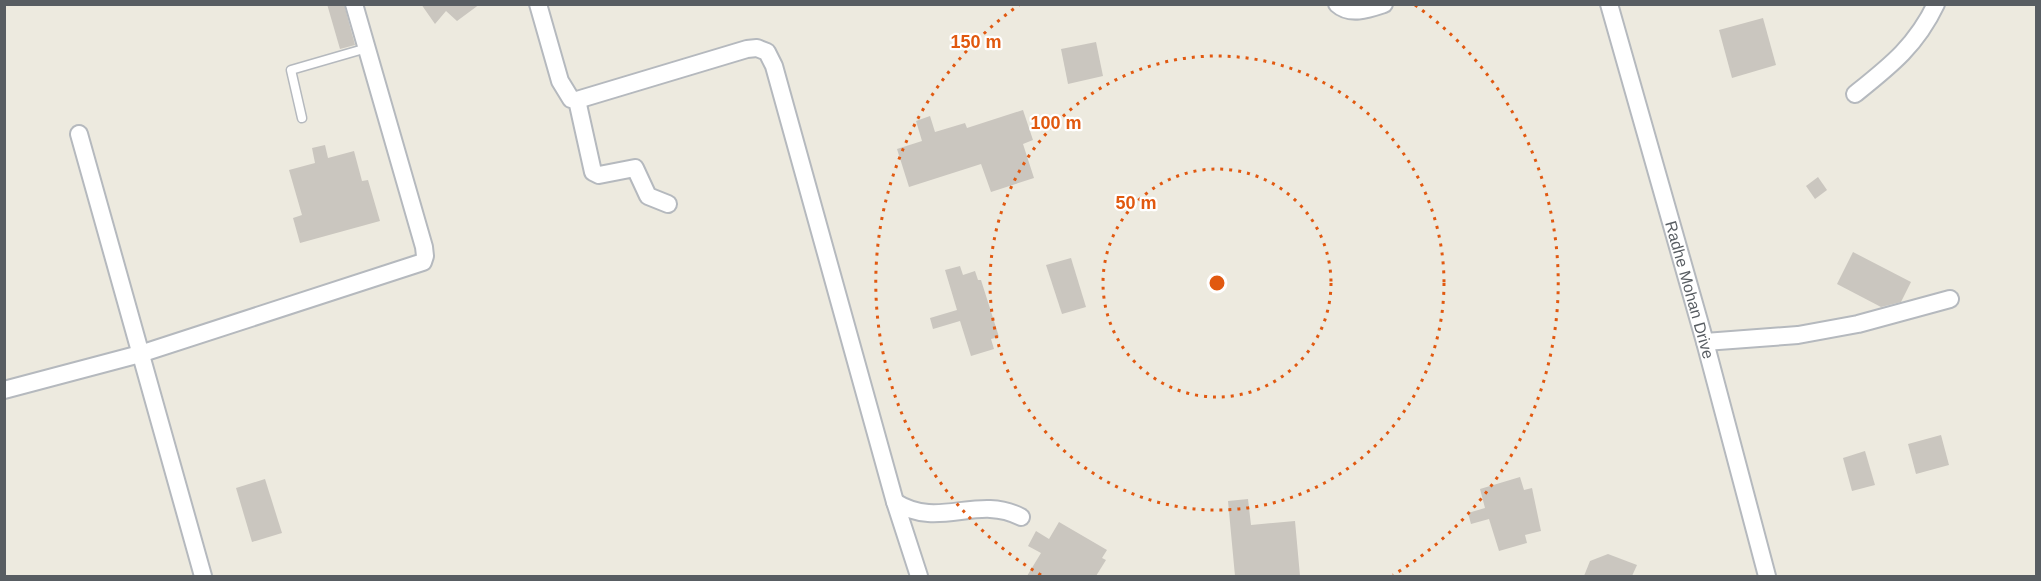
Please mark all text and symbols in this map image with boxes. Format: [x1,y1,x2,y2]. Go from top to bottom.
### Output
text: 150 m [950,32,1002,52]
text: 100 m [1030,113,1082,133]
text: 50 m [1115,193,1157,213]
street label: Radhe Mohan Drive [1662,219,1717,361]
centre of rings [1207,273,1227,293]

